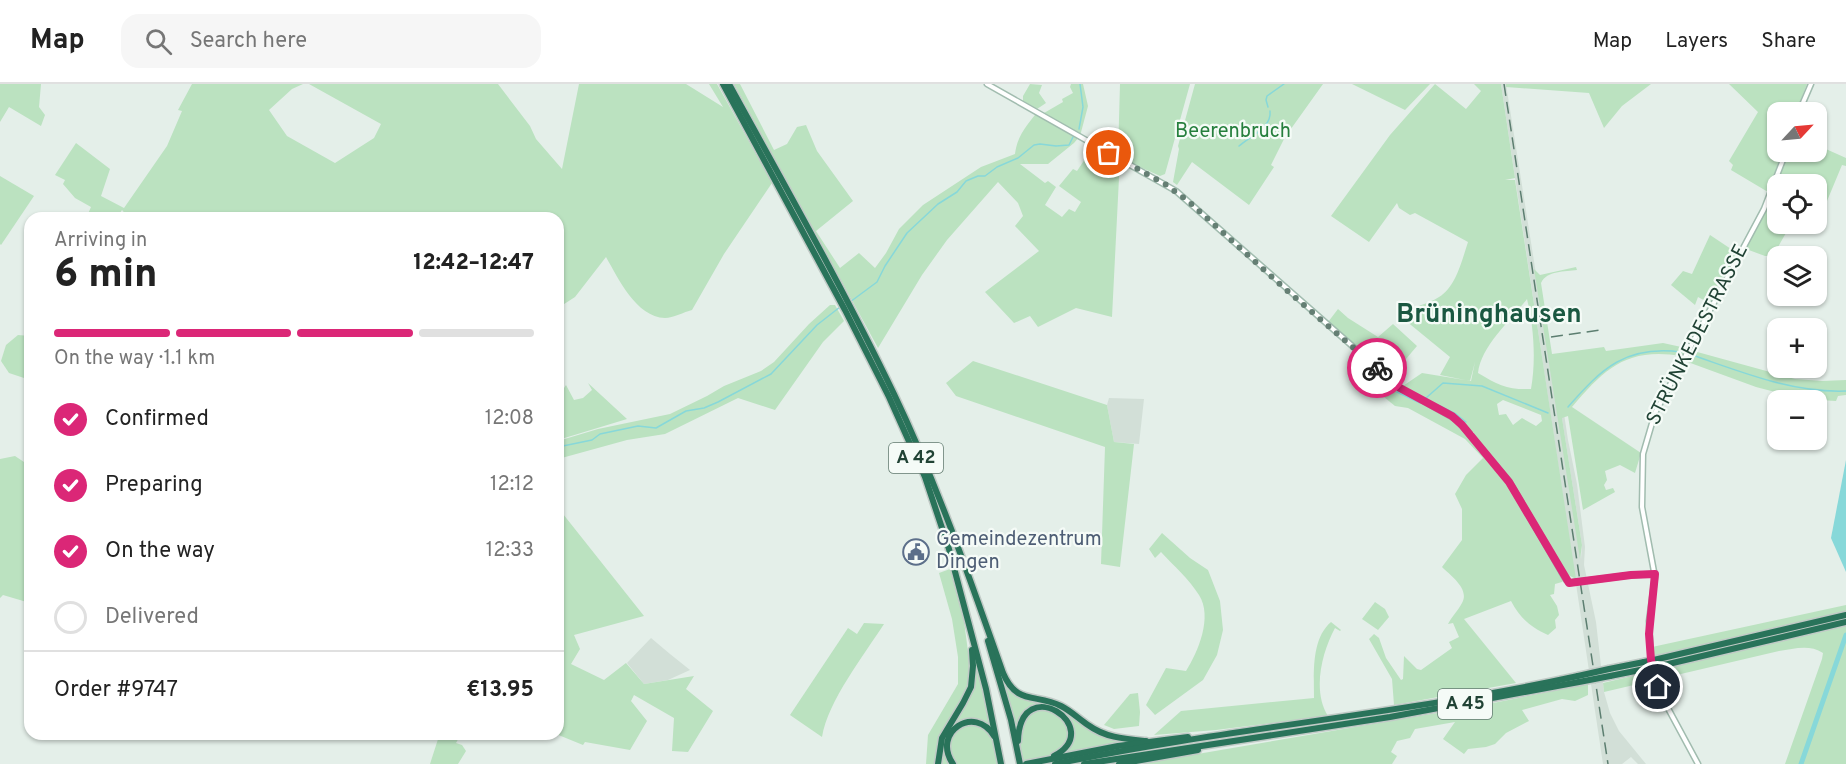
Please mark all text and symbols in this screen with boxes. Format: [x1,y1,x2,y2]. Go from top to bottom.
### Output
search box [121,14,541,68]
text: Map [30,23,85,59]
icon: search [142,25,175,58]
text: Search here [190,28,307,55]
text: Map [1593,28,1632,55]
text: Layers [1665,28,1728,55]
text: Share [1761,28,1816,55]
north arrow [1767,102,1827,162]
map controls [1767,102,1827,450]
park label: Beerenbruch [1175,119,1291,145]
pin [1083,127,1134,178]
icon: bag [1092,136,1125,169]
button: locate [1767,174,1827,234]
text: Arriving in [54,228,147,254]
street label: STRÜNKEDESTRASSE [1640,240,1755,430]
button: layers [1767,246,1827,306]
text: 12:42–12:47 [413,250,534,277]
text: 6 min [54,252,158,301]
district label: Brüninghausen [1396,299,1582,332]
button: + [1767,318,1827,378]
courier [1347,338,1407,398]
text: On the way · 1.1 km [54,346,215,372]
icon: bike [1361,352,1394,385]
button: − [1767,390,1827,450]
icon: check [54,403,87,436]
text: Confirmed [105,406,209,433]
text: 12:08 [485,406,534,432]
road number: A 42 [889,443,943,473]
icon: check [54,469,87,502]
text: Preparing [105,472,203,499]
text: 12:12 [490,472,534,498]
place label: Gemeindezentrum Dingen [936,527,1102,576]
icon: check [54,535,87,568]
public building icon: Gemeindezentrum Dingen [901,537,931,567]
text: On the way [105,538,215,565]
text: 12:33 [486,538,534,564]
text: Delivered [105,604,199,631]
pin [1632,661,1683,712]
icon: home [1641,670,1674,703]
text: Order #9747 [54,677,178,704]
text: €13.95 [466,677,534,704]
road number: A 45 [1438,689,1492,719]

